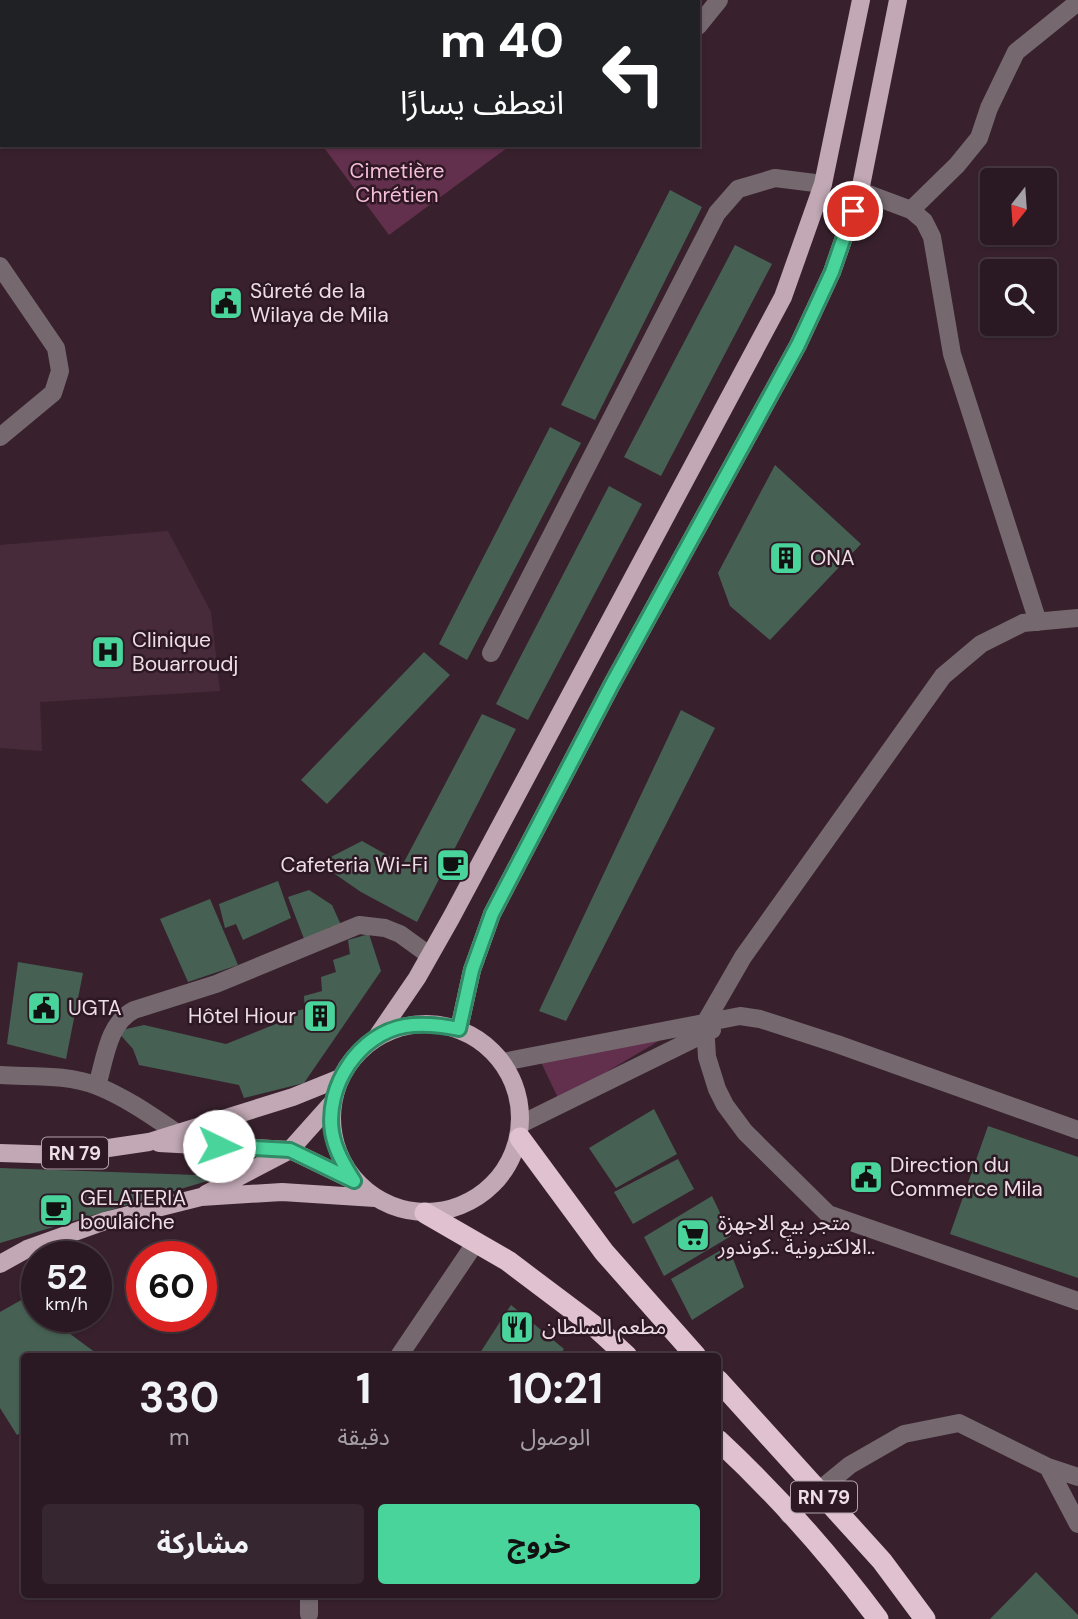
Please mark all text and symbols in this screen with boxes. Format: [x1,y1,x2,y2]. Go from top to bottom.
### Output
text: 40 m [440,8,564,72]
icon: left [588,28,679,119]
text: انعطف يسارًا [400,82,564,124]
park label: Cimetière Chrétien [350,157,445,209]
north arrow [980,168,1057,245]
map controls [980,168,1057,336]
pin [823,181,883,241]
icon: arrive [834,192,872,230]
button: search [980,259,1057,336]
place label: Sûreté de la Wilaya de Mila [250,277,389,329]
public building icon: Sûreté de la Wilaya de Mila [207,284,245,322]
building icon: ONA [767,539,805,577]
place label: ONA [810,544,855,572]
place label: Clinique Bouarroudj [132,626,238,678]
hospital icon: Clinique Bouarroudj [89,633,127,671]
cafe icon: Cafeteria Wi-Fi [434,846,472,884]
place label: Cafeteria Wi-Fi [281,851,428,879]
public building icon: UGTA [25,989,63,1027]
place label: UGTA [68,994,122,1022]
building icon: Hôtel Hiour [301,997,339,1035]
place label: Hôtel Hiour [188,1002,296,1030]
position arrow [182,1109,256,1183]
road number: RN 79 [42,1138,108,1168]
place label: Direction du Commerce Mila [890,1151,1043,1203]
public building icon: Direction du Commerce Mila [847,1158,885,1196]
place label: GELATERIA boulaiche [80,1184,186,1236]
cafe icon: GELATERIA boulaiche [37,1191,75,1229]
place label: متجر بيع الاجهزة الالكترونية ..كوندور.. [717,1209,875,1261]
supermarket icon: متجر بيع الاجهزة الالكترونية ..كوندور.. [674,1216,712,1254]
speed limit sign: 60 [126,1241,217,1332]
text: 52 [46,1254,87,1300]
text: km/h [45,1292,88,1316]
restaurant icon: مطعم السلطان [498,1308,536,1346]
place label: مطعم السلطان [542,1313,666,1342]
text: 1 [356,1361,371,1416]
text: 10:21 [508,1361,603,1416]
text: 330 [139,1370,219,1425]
text: m [169,1422,189,1452]
text: دقيقة [337,1422,390,1452]
text: الوصول [520,1422,590,1452]
road number: RN 79 [791,1482,857,1512]
button: مشاركة [42,1504,364,1584]
button: خروج [378,1504,700,1584]

